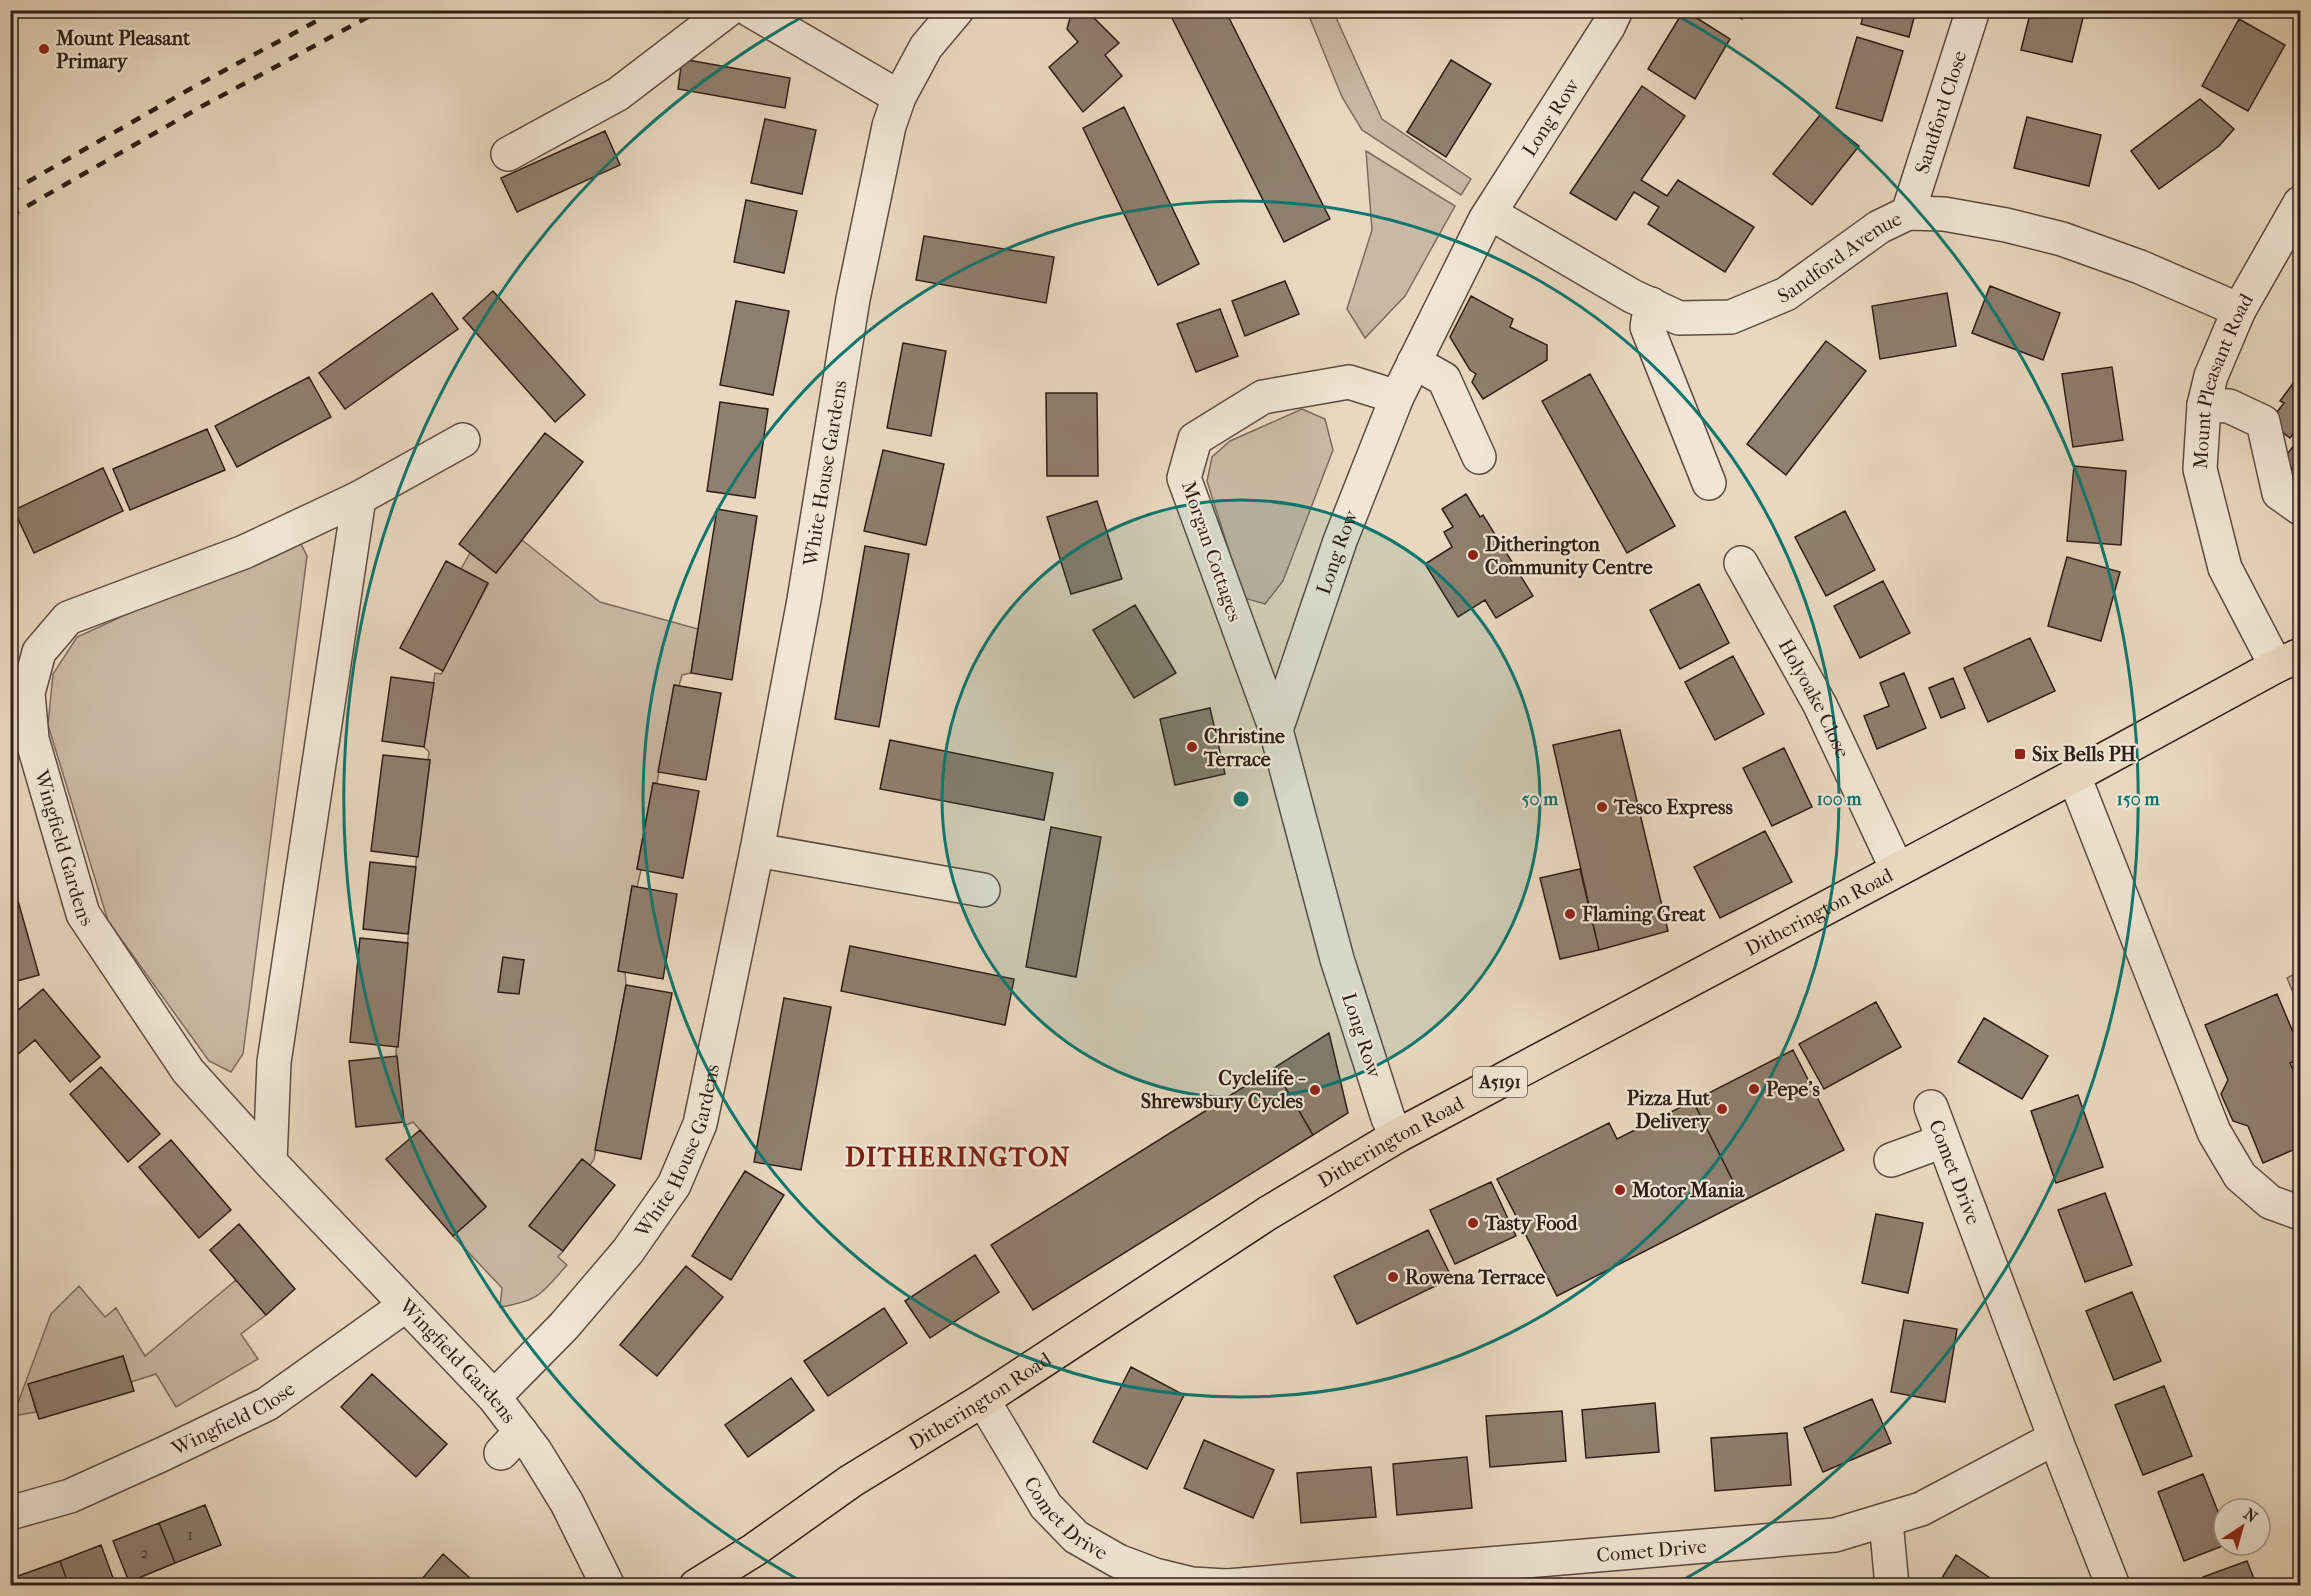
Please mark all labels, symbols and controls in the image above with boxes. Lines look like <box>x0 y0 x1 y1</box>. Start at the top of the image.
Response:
place label: Mount Pleasant Primary <box>55 27 191 73</box>
marker: Mount Pleasant Primary <box>37 42 51 56</box>
street label: Sandford Close <box>1910 48 1971 177</box>
street label: Long Row <box>1518 73 1585 161</box>
street label: Sandford Avenue <box>1774 207 1906 308</box>
street label: Mount Pleasant Road <box>2189 289 2259 470</box>
street label: White House Gardens <box>799 378 852 569</box>
street label: Morgan Cottages <box>1177 478 1246 625</box>
street label: Long Row <box>1312 506 1363 597</box>
place label: Ditherington Community Centre <box>1485 533 1653 579</box>
marker: Ditherington Community Centre <box>1466 548 1480 562</box>
street label: Holyoake Close <box>1774 635 1854 762</box>
place label: Christine Terrace <box>1203 725 1285 771</box>
marker: Christine Terrace <box>1185 740 1199 754</box>
place label: Six Bells PH <box>2032 743 2136 766</box>
marker: Six Bells PH <box>2013 747 2027 761</box>
street label: Wingfield Gardens <box>29 766 98 930</box>
centre of rings <box>1231 789 1251 809</box>
text: 50 m <box>1522 789 1559 810</box>
text: 100 m <box>1816 789 1863 810</box>
text: 150 m <box>2117 789 2160 810</box>
place label: Tesco Express <box>1613 796 1733 819</box>
marker: Tesco Express <box>1595 800 1609 814</box>
street label: Ditherington Road <box>1741 863 1898 961</box>
place label: Flaming Great <box>1581 903 1707 926</box>
marker: Flaming Great <box>1563 907 1577 921</box>
street label: Long Row <box>1337 990 1386 1081</box>
street label: White House Gardens <box>630 1062 724 1243</box>
place label: Cyclelife - Shrewsbury Cycles <box>1141 1067 1306 1113</box>
road number: A5191 <box>1473 1067 1527 1097</box>
place label: Pepe's <box>1766 1078 1820 1101</box>
marker: Pepe's <box>1747 1082 1761 1096</box>
marker: Cyclelife - Shrewsbury Cycles <box>1308 1083 1322 1097</box>
place label: Pizza Hut Delivery <box>1627 1087 1711 1133</box>
street label: Ditherington Road <box>1314 1091 1469 1193</box>
marker: Pizza Hut Delivery <box>1715 1102 1729 1116</box>
street label: Comet Drive <box>1924 1117 1985 1228</box>
district label: DITHERINGTON <box>845 1142 1071 1173</box>
place label: Motor Mania <box>1631 1179 1745 1202</box>
marker: Motor Mania <box>1613 1183 1627 1197</box>
place label: Tasty Food <box>1484 1212 1578 1235</box>
marker: Tasty Food <box>1466 1216 1480 1230</box>
place label: Rowena Terrace <box>1405 1266 1545 1289</box>
marker: Rowena Terrace <box>1386 1270 1400 1284</box>
street label: Wingfield Gardens <box>394 1293 521 1428</box>
street label: Ditherington Road <box>905 1347 1056 1455</box>
street label: Wingfield Close <box>167 1377 299 1461</box>
street label: Comet Drive <box>1019 1472 1112 1565</box>
north arrow <box>2212 1497 2272 1557</box>
text: N <box>2240 1504 2262 1527</box>
house number: 1 <box>187 1525 193 1544</box>
street label: Comet Drive <box>1596 1535 1708 1567</box>
house number: 2 <box>140 1543 148 1562</box>

